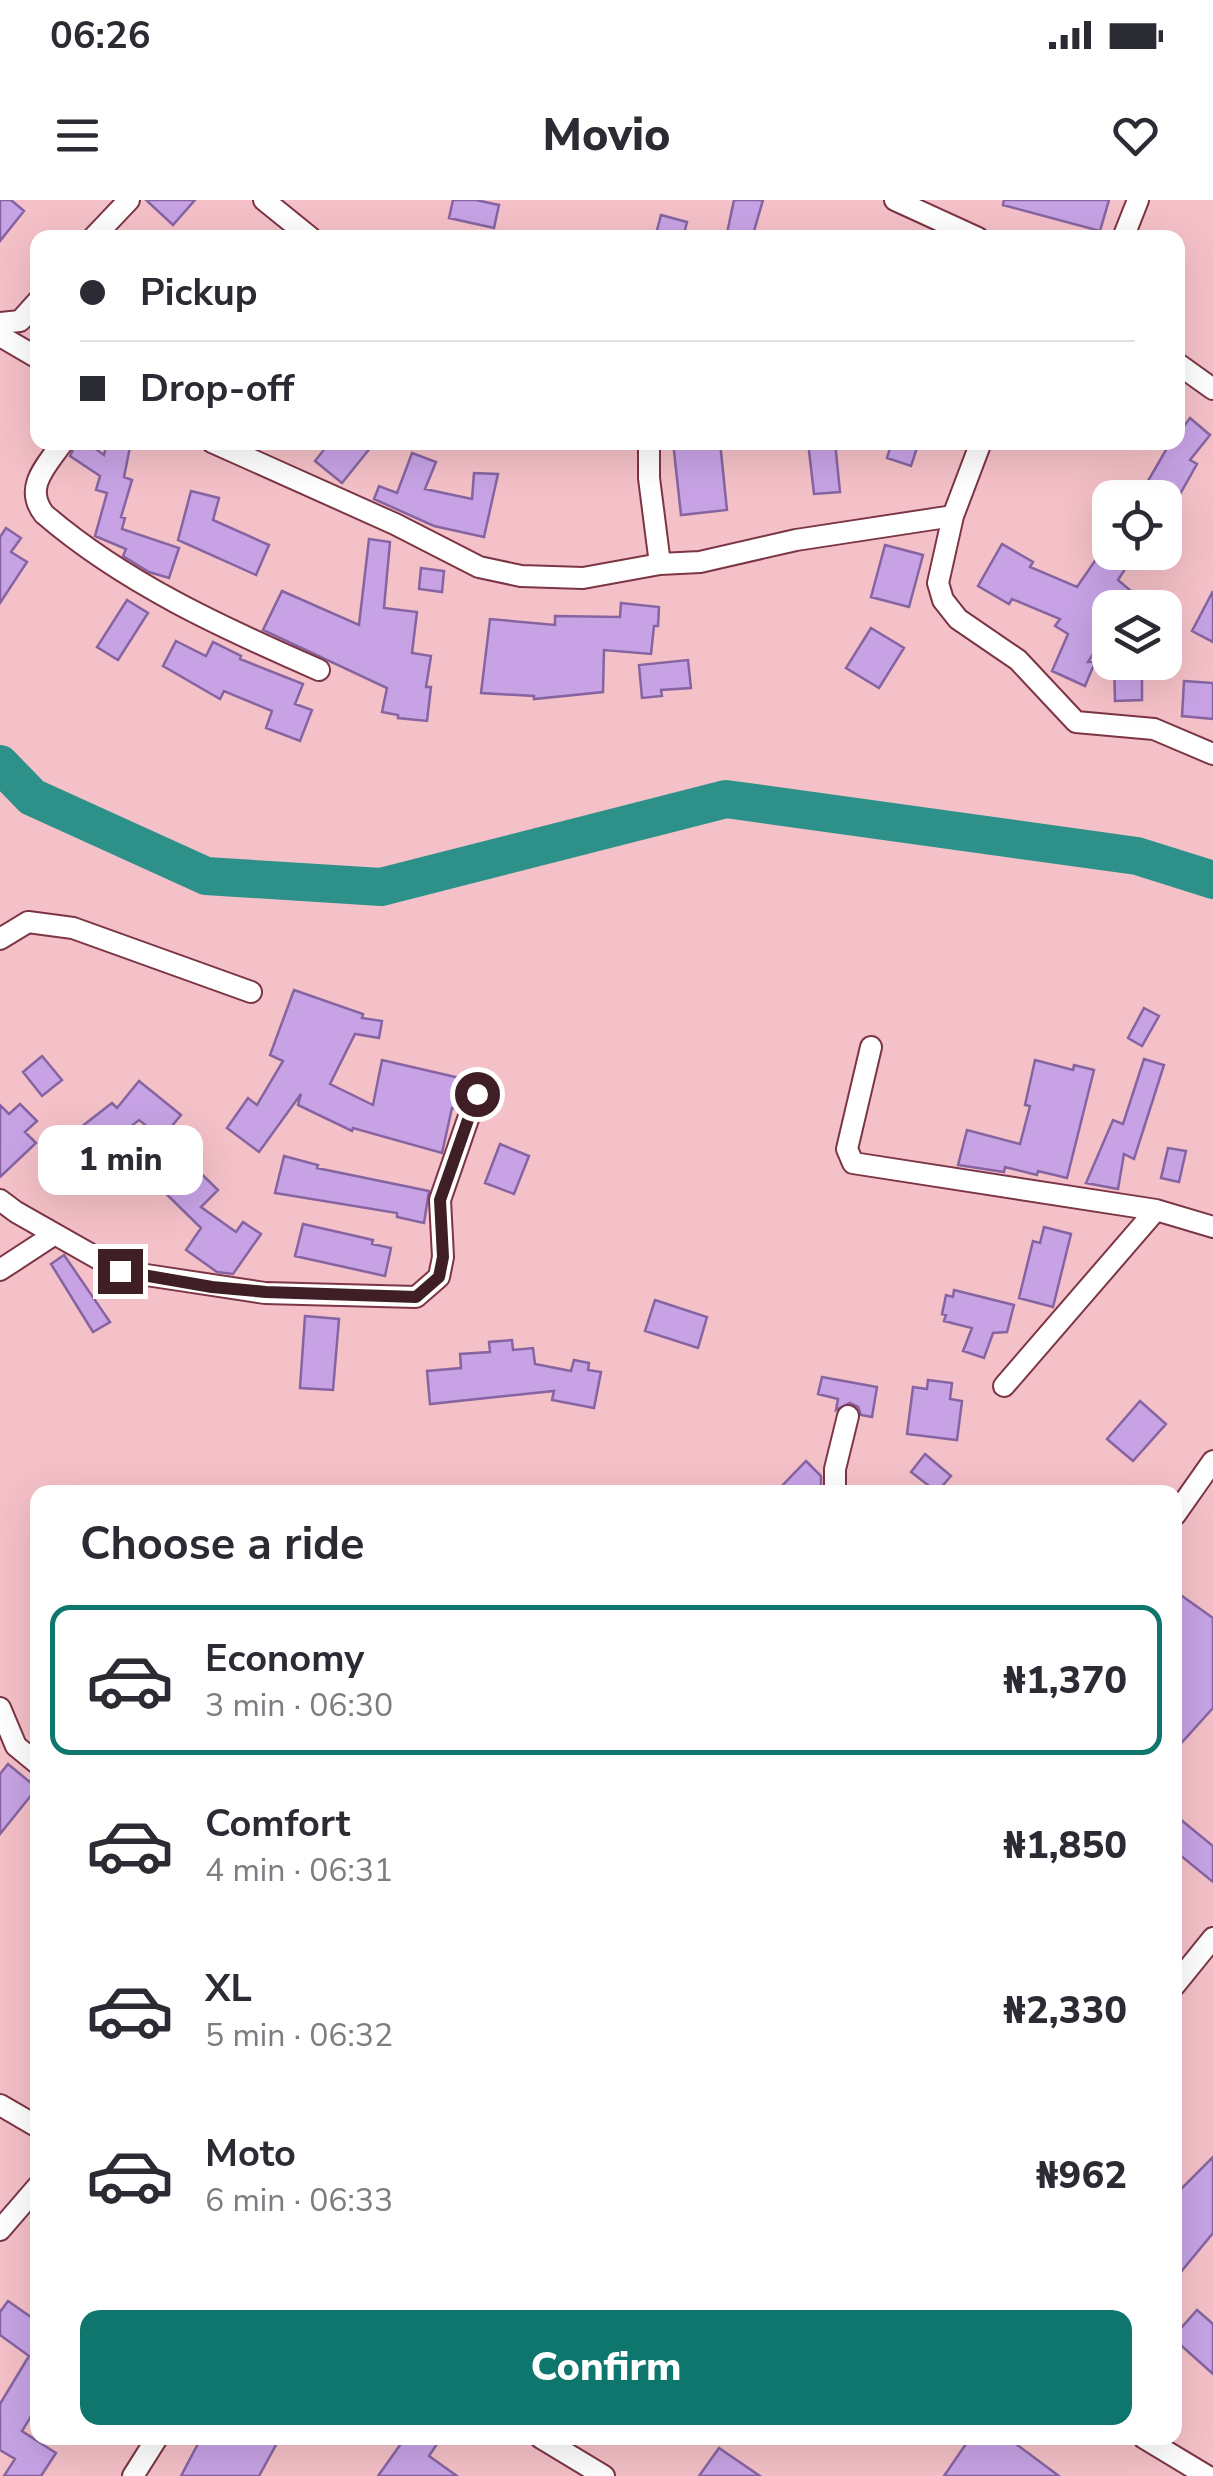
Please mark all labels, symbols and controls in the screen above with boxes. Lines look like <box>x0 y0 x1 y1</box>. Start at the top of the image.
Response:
text: 06:26 <box>50 10 151 61</box>
text: Movio <box>543 105 671 166</box>
icon: menu <box>50 108 105 163</box>
icon: heart <box>1108 108 1163 163</box>
text: Pickup <box>140 267 258 318</box>
text: Drop-off <box>140 363 294 414</box>
map controls <box>1092 480 1182 680</box>
button: locate <box>1092 480 1182 570</box>
button: layers <box>1092 590 1182 680</box>
route start <box>455 1072 500 1117</box>
callout: 1 min <box>38 1126 202 1196</box>
text: 1 min <box>78 1138 163 1181</box>
route end <box>98 1249 143 1294</box>
text: Choose a ride <box>80 1514 365 1575</box>
text: Economy <box>205 1633 364 1684</box>
icon: car <box>85 1635 175 1725</box>
text: ₦1,370 <box>1003 1655 1127 1706</box>
text: 3 min · 06:30 <box>205 1684 393 1727</box>
text: Comfort <box>205 1798 350 1849</box>
icon: car <box>85 1800 175 1890</box>
text: ₦1,850 <box>1003 1820 1127 1871</box>
text: 4 min · 06:31 <box>205 1849 393 1892</box>
text: XL <box>205 1963 252 2014</box>
icon: car <box>85 1965 175 2055</box>
text: ₦2,330 <box>1003 1985 1127 2036</box>
text: 5 min · 06:32 <box>205 2014 393 2057</box>
text: Moto <box>205 2128 296 2179</box>
icon: car <box>85 2130 175 2220</box>
text: ₦962 <box>1036 2150 1127 2201</box>
text: 6 min · 06:33 <box>205 2179 393 2222</box>
button: Confirm <box>80 2310 1132 2425</box>

